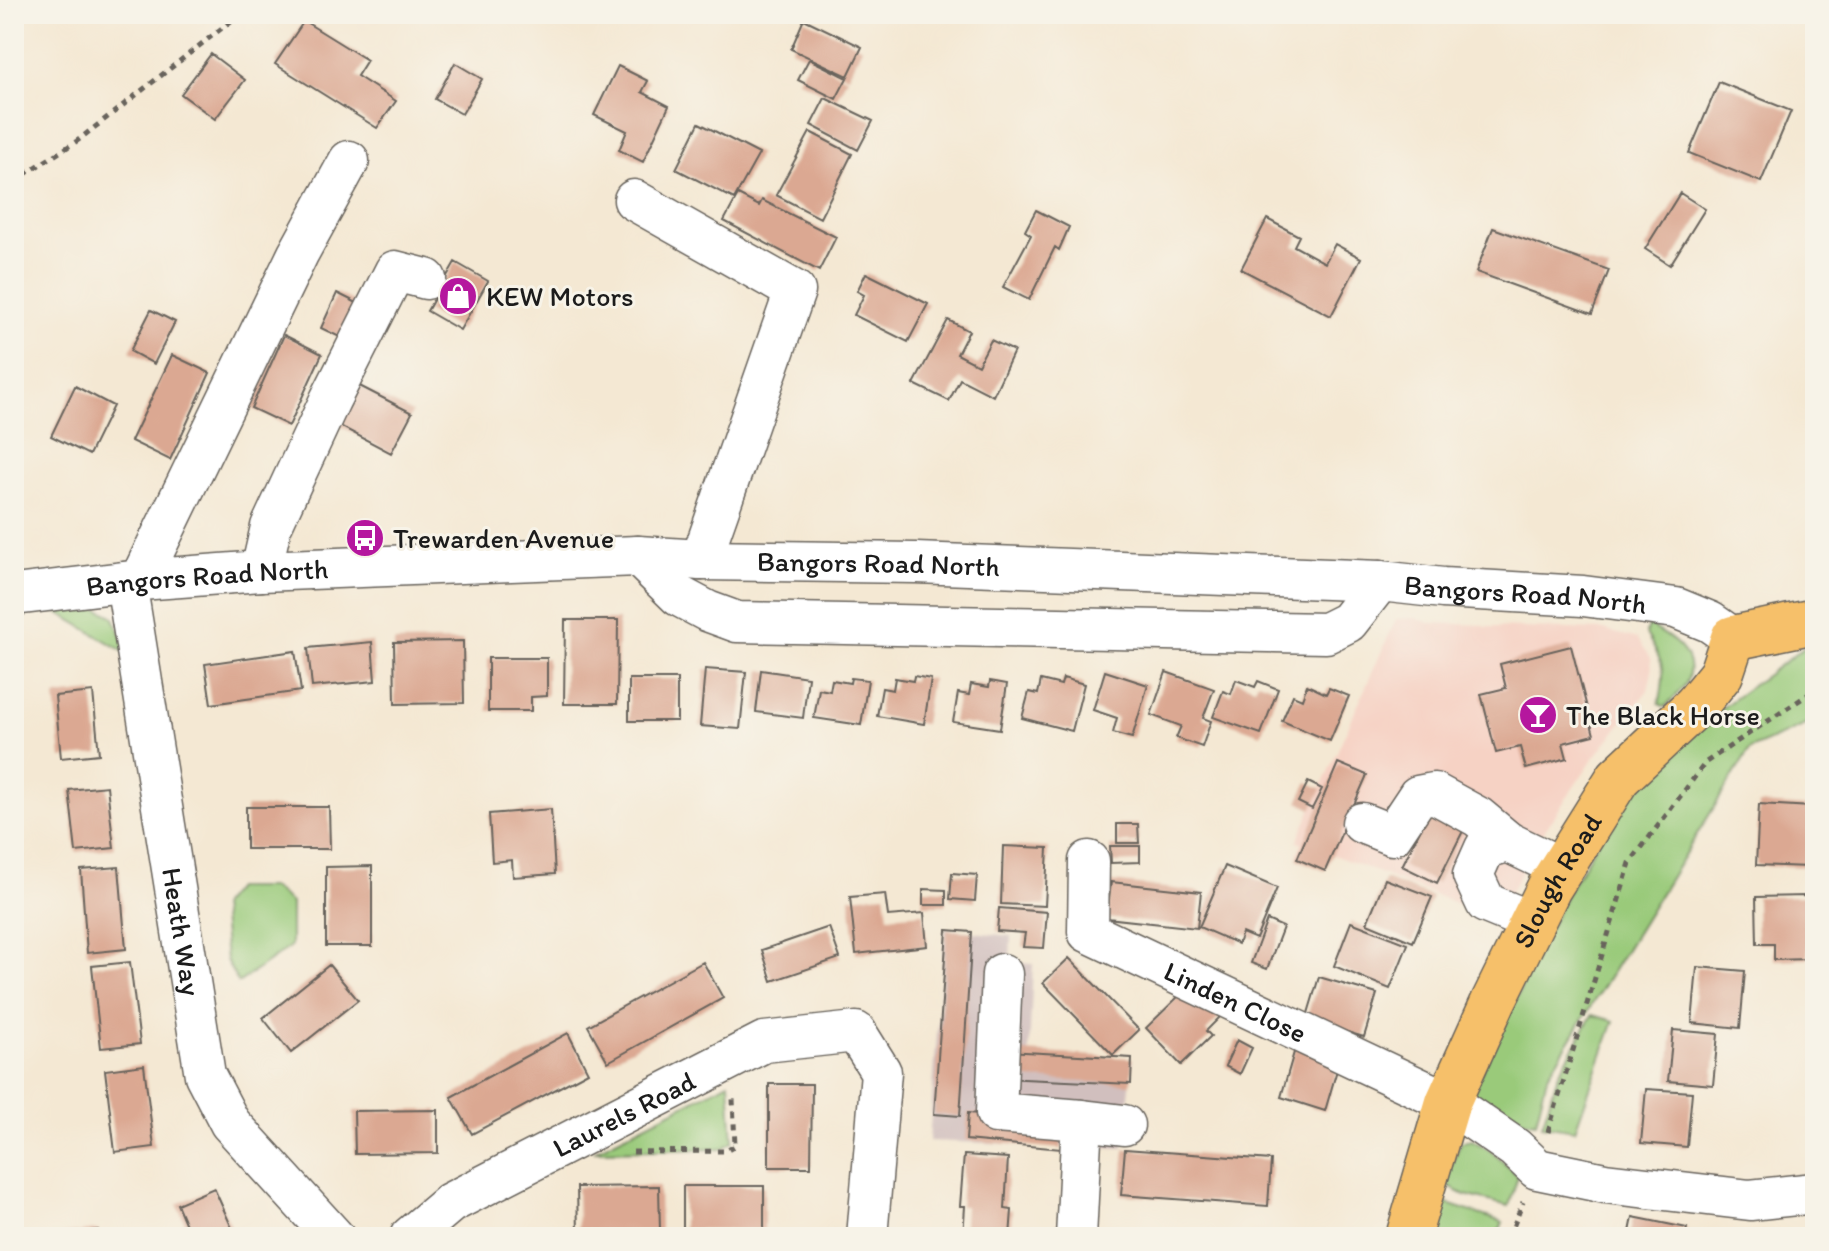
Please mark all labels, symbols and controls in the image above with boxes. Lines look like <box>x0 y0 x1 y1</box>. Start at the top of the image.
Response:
shop icon: KEW Motors <box>437 275 479 317</box>
place label: KEW Motors <box>486 279 634 313</box>
bus stop icon: Trewarden Avenue <box>344 517 386 559</box>
place label: Trewarden Avenue <box>393 521 614 555</box>
street label: Bangors Road North <box>757 544 1000 583</box>
street label: Bangors Road North <box>84 551 329 603</box>
street label: Bangors Road North <box>1402 567 1649 621</box>
bar icon: The Black Horse <box>1517 694 1559 736</box>
place label: The Black Horse <box>1566 698 1760 732</box>
street label: Slough Road <box>1505 806 1609 953</box>
street label: Heath Way <box>155 865 209 998</box>
street label: Linden Close <box>1159 953 1312 1050</box>
street label: Laurels Road <box>547 1063 702 1164</box>

